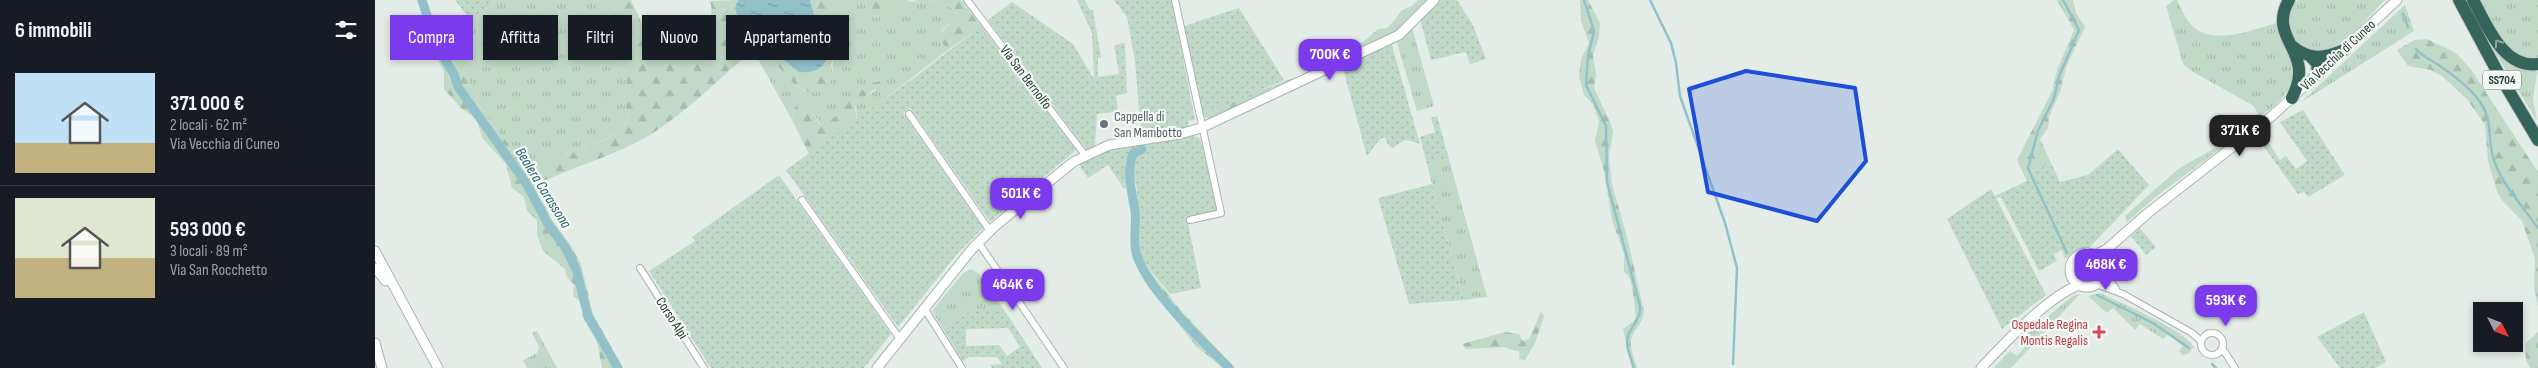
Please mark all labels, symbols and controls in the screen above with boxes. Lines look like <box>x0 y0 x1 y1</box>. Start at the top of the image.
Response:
chip: Compra <box>390 15 473 60</box>
chip: Affitta <box>483 15 558 60</box>
chip: Filtri <box>568 15 632 60</box>
chip: Nuovo <box>642 15 716 60</box>
chip: Appartamento <box>726 15 849 60</box>
icon: filters <box>332 16 360 44</box>
street label: Via Vecchia di Cuneo <box>2297 16 2379 94</box>
text: 6 immobili <box>15 18 92 43</box>
pin: 700K € <box>1289 38 1371 81</box>
one-way arrow <box>2495 39 2504 48</box>
street label: Via San Bernolfo <box>996 42 1056 113</box>
text: 700K € <box>1310 45 1350 64</box>
road number: SS704 <box>2483 70 2521 90</box>
text: 371 000 € <box>170 91 244 116</box>
icon: home <box>55 93 115 153</box>
place label: Cappella di San Mambotto <box>1114 108 1182 141</box>
pin: 371K € <box>2199 114 2281 157</box>
text: 2 locali · 62 m² <box>170 116 247 135</box>
marker: Cappella di San Mambotto <box>1098 118 1110 130</box>
text: 371K € <box>2220 121 2260 140</box>
text: Via Vecchia di Cuneo <box>170 135 280 154</box>
water label: Bealera Carassona <box>511 144 575 232</box>
pin: 501K € <box>980 178 1062 220</box>
text: 501K € <box>1001 184 1041 203</box>
text: 593 000 € <box>170 217 246 242</box>
icon: home <box>55 218 115 278</box>
text: 3 locali · 89 m² <box>170 242 248 261</box>
pin: 468K € <box>2065 248 2147 291</box>
text: 468K € <box>2085 255 2127 274</box>
text: Via San Rocchetto <box>170 261 267 280</box>
pin: 464K € <box>972 268 1054 311</box>
text: 464K € <box>992 275 1034 294</box>
pin: 593K € <box>2185 284 2267 327</box>
text: 593K € <box>2206 291 2246 310</box>
street label: Corso Alpi <box>652 294 692 342</box>
north arrow <box>2473 302 2523 352</box>
map controls <box>2473 302 2523 352</box>
place label: Ospedale Regina Montis Regalis <box>2011 316 2088 349</box>
marker: Ospedale Regina Montis Regalis <box>2092 325 2106 339</box>

